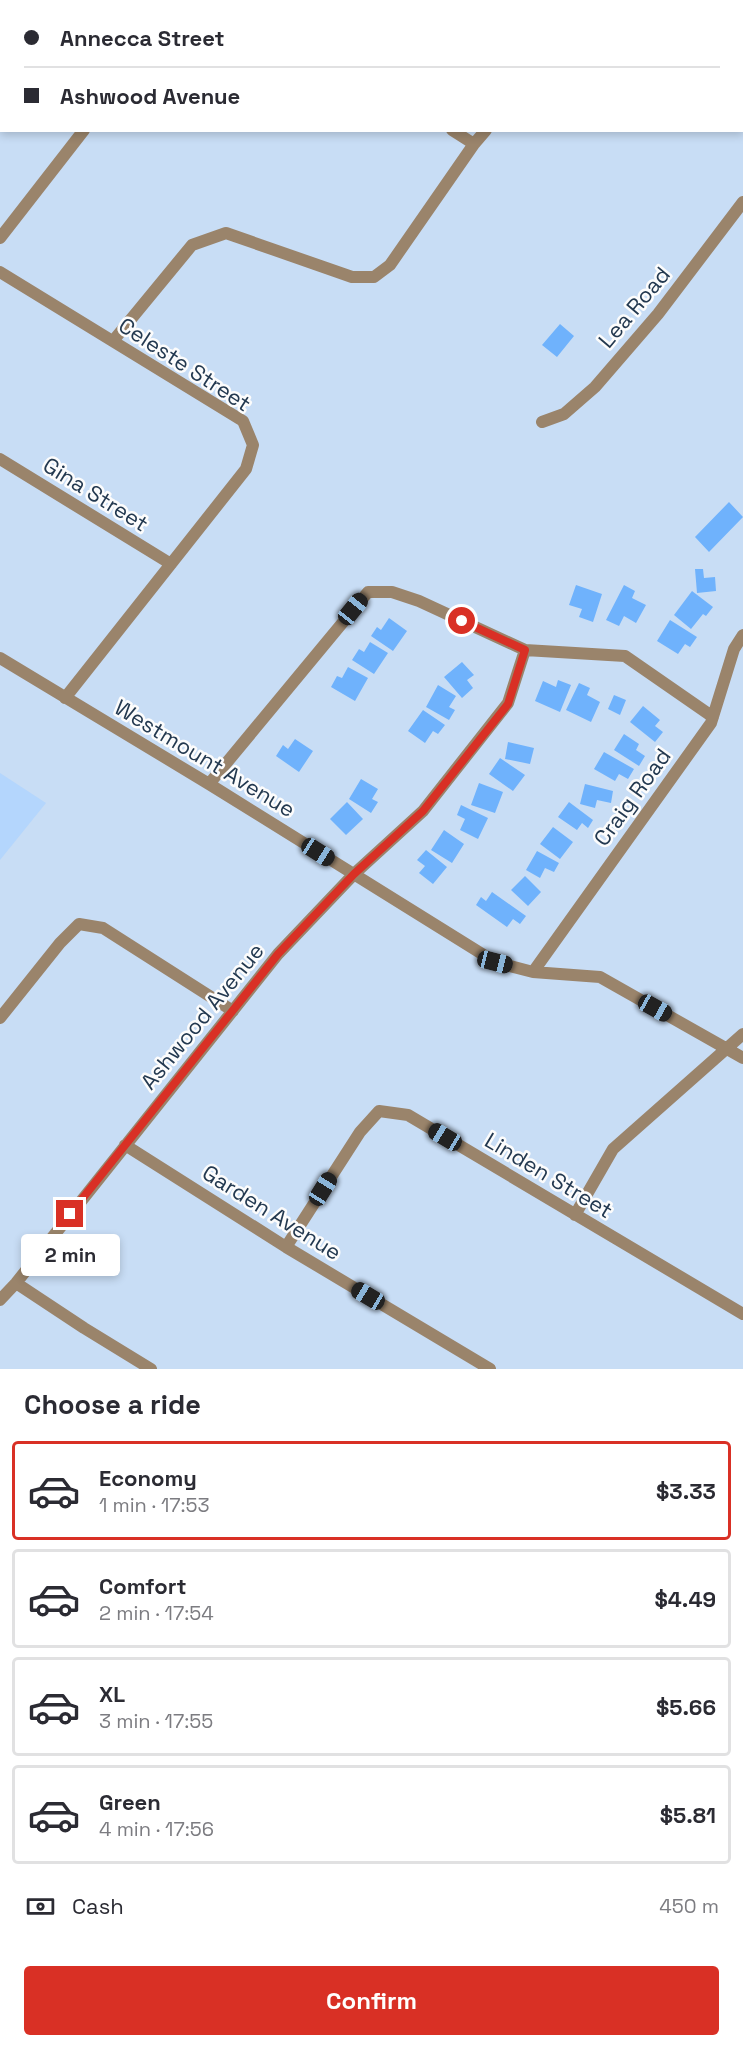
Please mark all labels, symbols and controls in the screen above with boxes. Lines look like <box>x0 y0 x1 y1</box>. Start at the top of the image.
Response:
text: Annecca Street <box>60 24 225 52</box>
text: Ashwood Avenue <box>60 82 240 110</box>
street label: Lea Road <box>592 261 676 353</box>
street label: Celeste Street <box>113 311 257 417</box>
street label: Gina Street <box>38 451 154 537</box>
car <box>335 589 371 629</box>
route start <box>448 607 475 634</box>
street label: Westmount Avenue <box>110 693 300 823</box>
street label: Craig Road <box>587 743 677 851</box>
car <box>298 835 338 869</box>
street label: Ashwood Avenue <box>134 937 270 1095</box>
car <box>475 949 515 975</box>
car <box>635 991 675 1025</box>
car <box>425 1120 465 1154</box>
street label: Linden Street <box>480 1126 618 1224</box>
street label: Garden Avenue <box>197 1158 347 1266</box>
car <box>306 1169 340 1209</box>
route end <box>56 1200 83 1227</box>
callout: 2 min <box>20 1235 119 1277</box>
text: 2 min <box>45 1242 96 1268</box>
car <box>348 1279 388 1313</box>
text: Choose a ride <box>24 1387 201 1422</box>
icon: car <box>27 1464 81 1518</box>
text: Economy <box>99 1464 197 1492</box>
text: $3.33 <box>656 1477 716 1505</box>
text: 1 min · 17:53 <box>99 1492 210 1518</box>
icon: car <box>27 1572 81 1626</box>
text: Comfort <box>99 1572 187 1600</box>
text: $4.49 <box>655 1585 716 1613</box>
text: 2 min · 17:54 <box>99 1600 214 1626</box>
icon: car <box>27 1680 81 1734</box>
text: XL <box>99 1680 125 1708</box>
text: $5.66 <box>656 1693 716 1721</box>
text: 3 min · 17:55 <box>99 1708 213 1734</box>
icon: car <box>27 1788 81 1842</box>
text: Green <box>99 1788 161 1816</box>
text: $5.81 <box>660 1801 716 1829</box>
text: 4 min · 17:56 <box>99 1816 214 1842</box>
icon: cash <box>24 1890 57 1923</box>
text: Cash <box>72 1892 124 1920</box>
text: 450 m <box>659 1893 719 1919</box>
button: Confirm <box>24 1966 719 2035</box>

